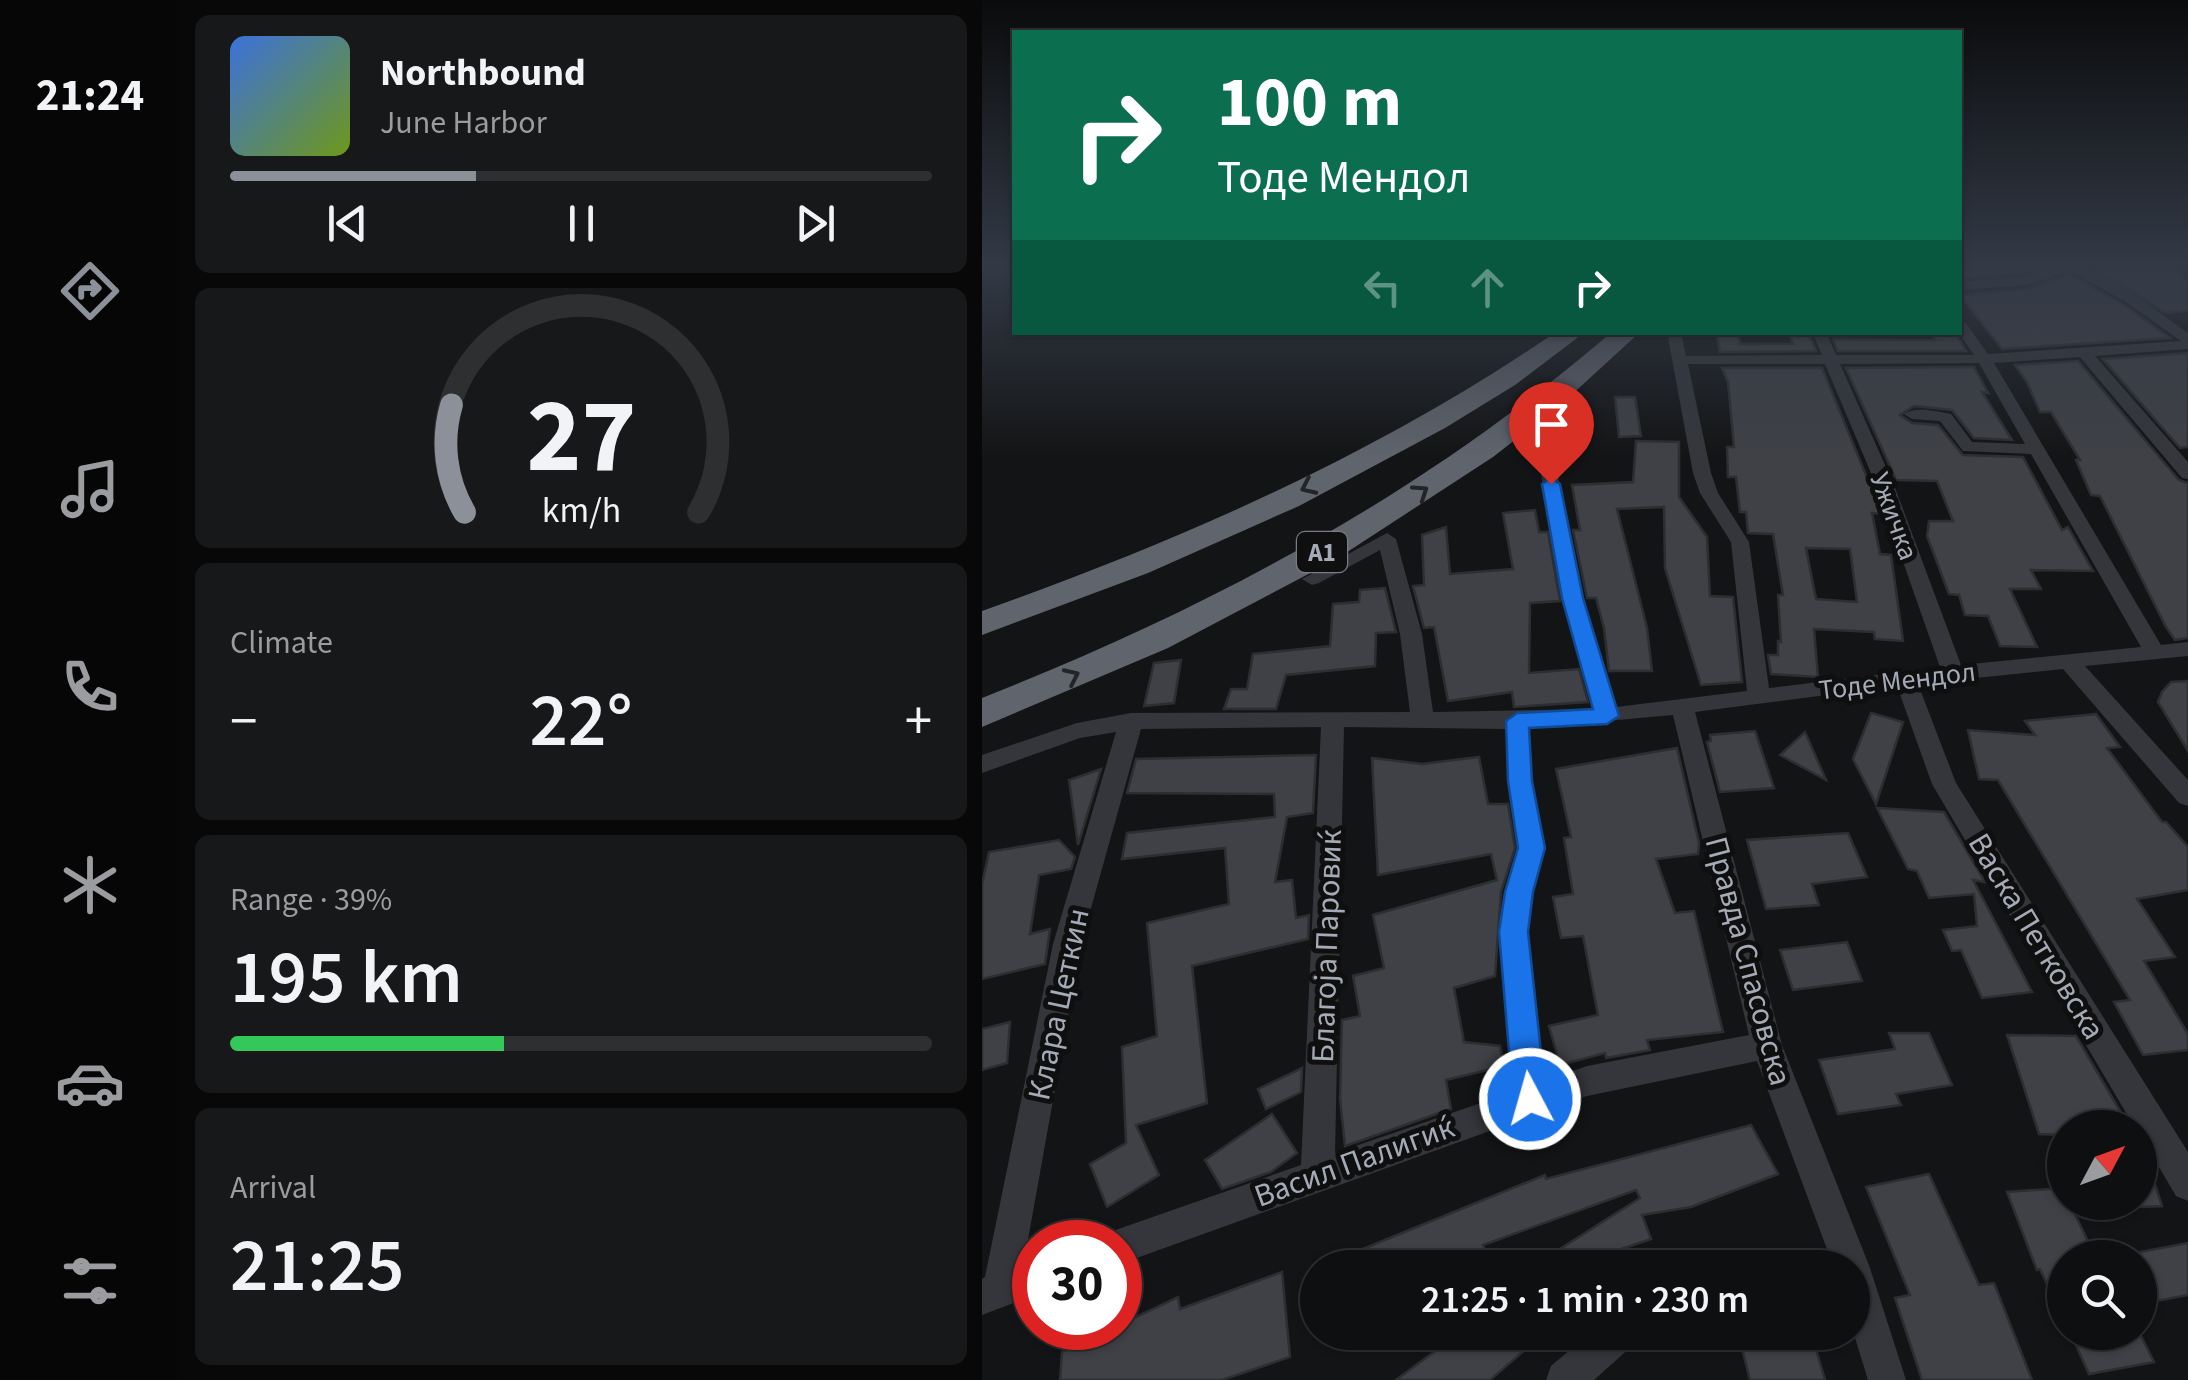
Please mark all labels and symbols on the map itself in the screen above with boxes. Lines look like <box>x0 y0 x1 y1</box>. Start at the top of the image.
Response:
pin <box>1509 382 1594 485</box>
street label: Ужичка <box>1860 467 1928 566</box>
one-way arrow <box>1300 475 1318 495</box>
one-way arrow <box>1410 486 1429 504</box>
road number: A1 <box>1297 532 1347 572</box>
street label: Тоде Мендол <box>1816 652 1978 710</box>
one-way arrow <box>1062 669 1080 689</box>
street label: Васка Петковска <box>1956 825 2116 1048</box>
street label: Благоја Паровиќ <box>1300 828 1354 1063</box>
street label: Правда Спасовска <box>1693 832 1803 1091</box>
street label: Клара Цеткин <box>1016 904 1102 1104</box>
position arrow <box>1478 1047 1582 1151</box>
street label: Васил Палигиќ <box>1248 1104 1461 1219</box>
north arrow <box>2047 1110 2157 1220</box>
speed limit sign: 30 <box>1012 1220 1142 1350</box>

